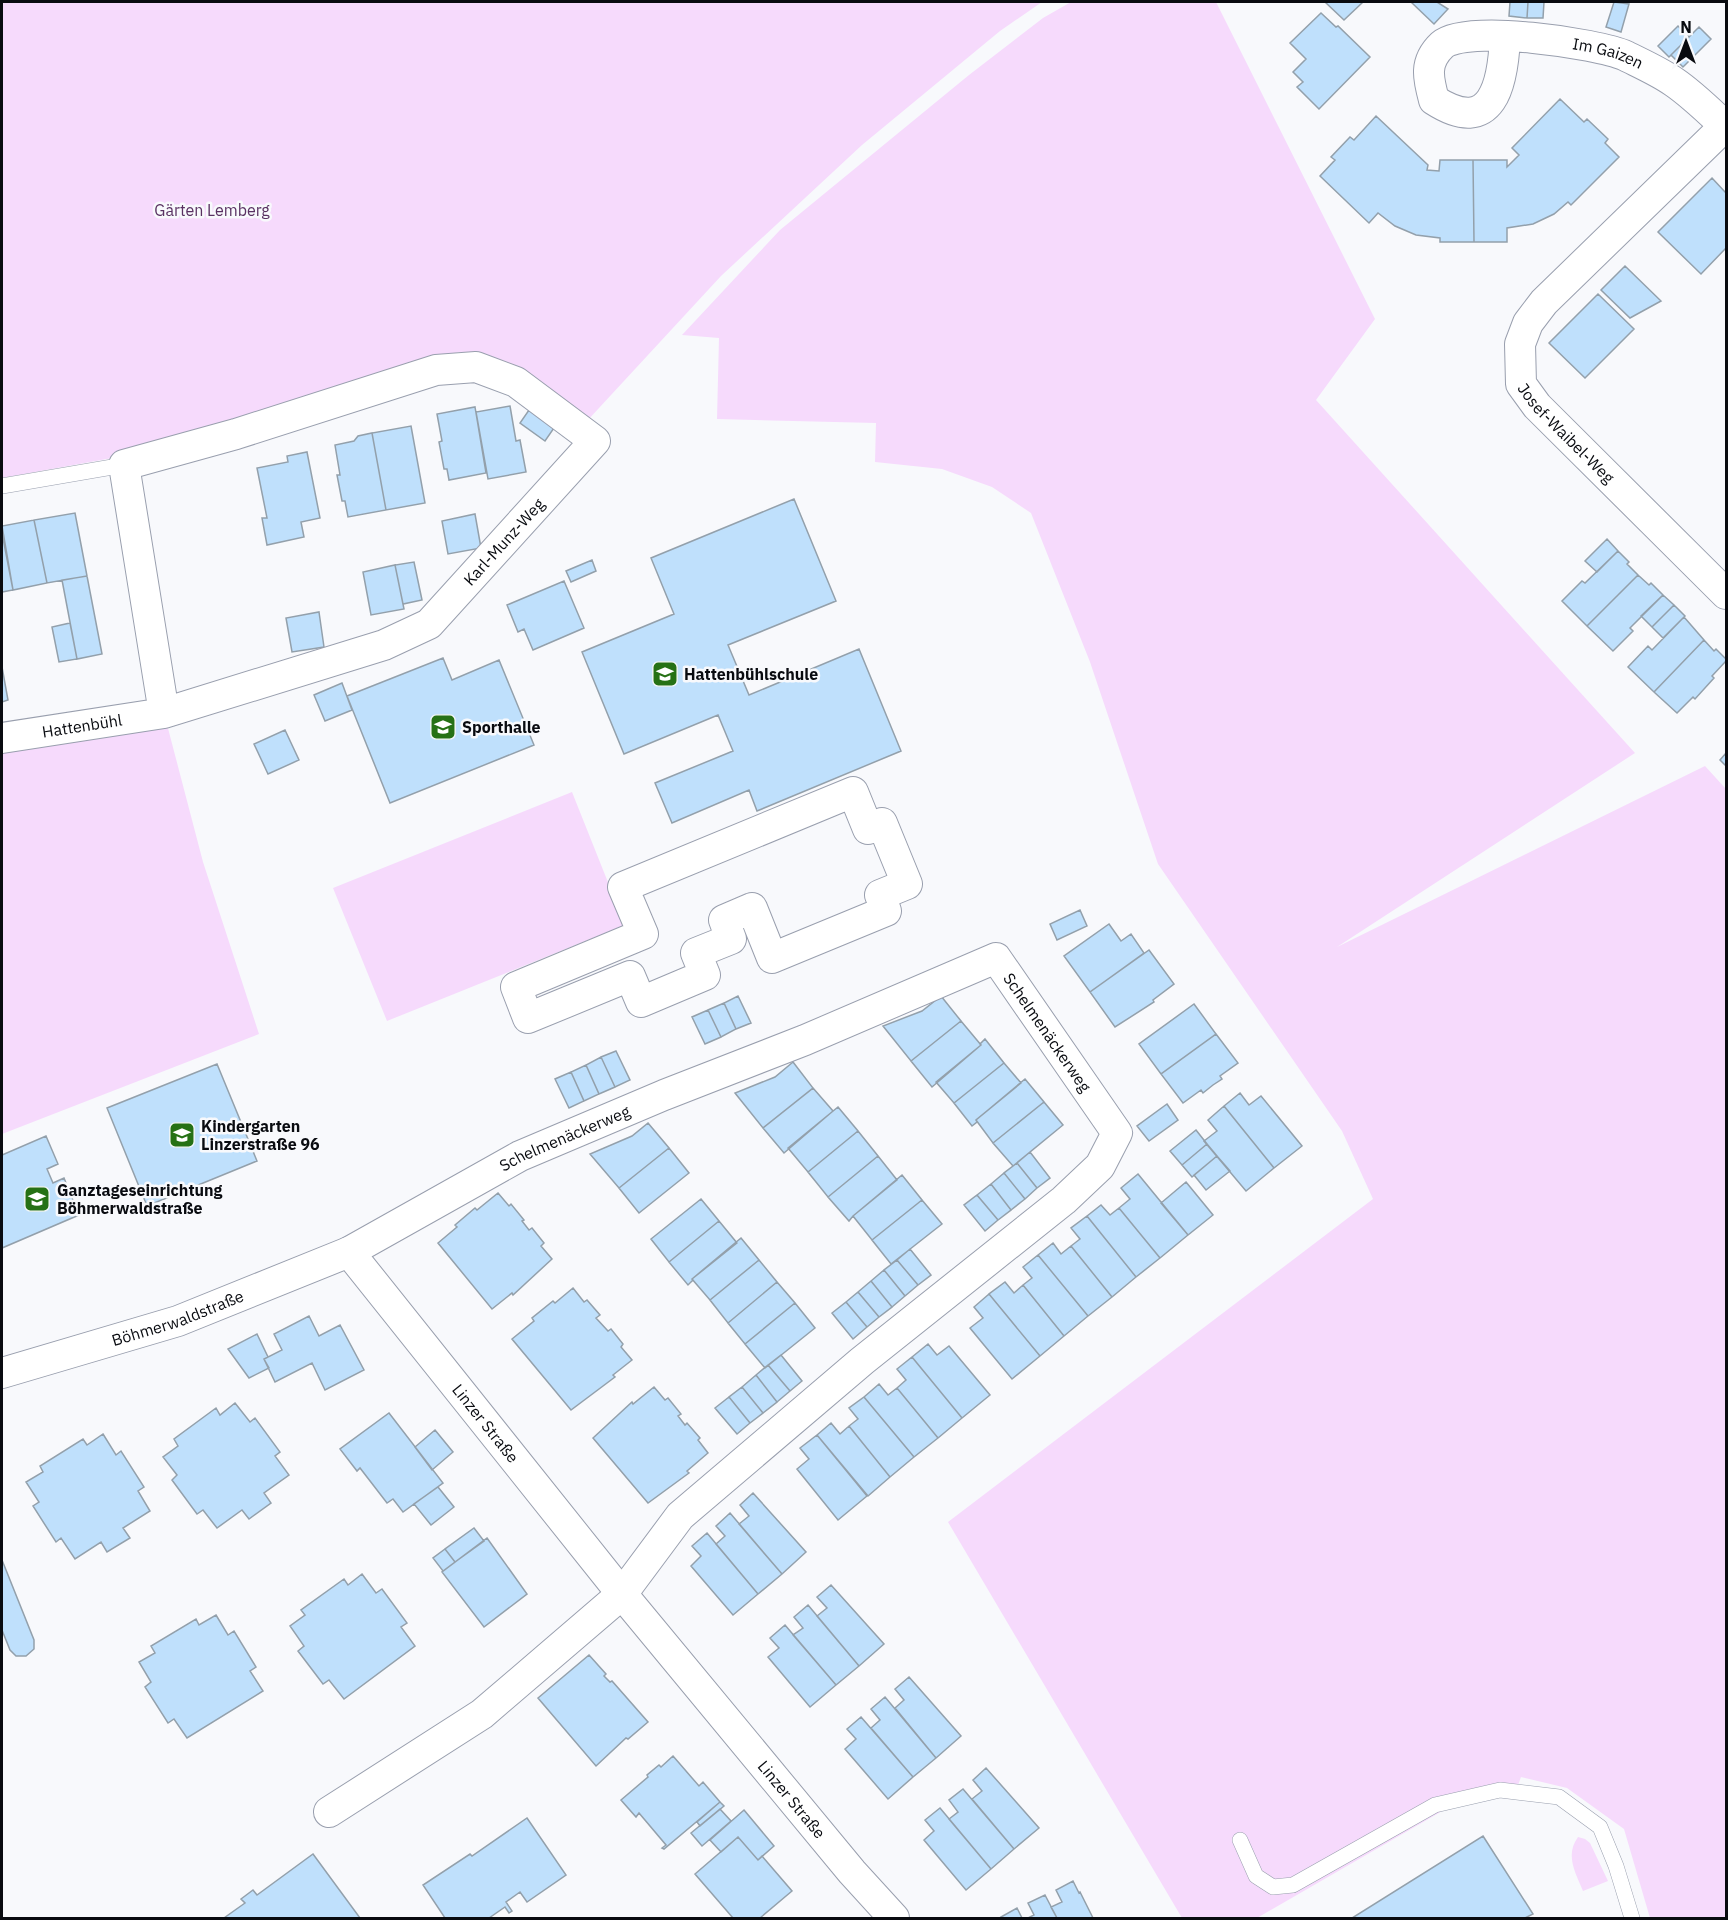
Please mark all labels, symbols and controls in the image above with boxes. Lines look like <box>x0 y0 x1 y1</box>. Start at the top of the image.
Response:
north arrow <box>1656 12 1716 72</box>
text: N <box>1680 17 1692 37</box>
street label: Im Gaizen <box>1571 33 1647 73</box>
park label: Gärten Lemberg <box>154 200 270 220</box>
street label: Josef-Waibel-Weg <box>1513 379 1619 488</box>
street label: Karl-Munz-Weg <box>459 494 549 589</box>
school or university icon: Hattenbühlschule <box>650 659 680 689</box>
place label: Hattenbühlschule <box>684 664 818 684</box>
street label: Hattenbühl <box>41 710 123 742</box>
school or university icon: Sporthalle <box>428 712 458 742</box>
place label: Sporthalle <box>462 717 541 737</box>
street label: Schelmenäckerweg <box>999 969 1096 1096</box>
street label: Schelmenäckerweg <box>496 1100 633 1176</box>
place label: Kindergarten Linzerstraße 96 <box>201 1116 320 1154</box>
school or university icon: Kindergarten Linzerstraße 96 <box>167 1120 197 1150</box>
place label: Ganztageseinrichtung Böhmerwaldstraße <box>57 1180 223 1218</box>
school or university icon: Ganztageseinrichtung Böhmerwaldstraße <box>22 1184 52 1214</box>
street label: Böhmerwaldstraße <box>109 1286 246 1350</box>
street label: Linzer Straße <box>448 1380 523 1467</box>
street label: Linzer Straße <box>754 1756 830 1842</box>

